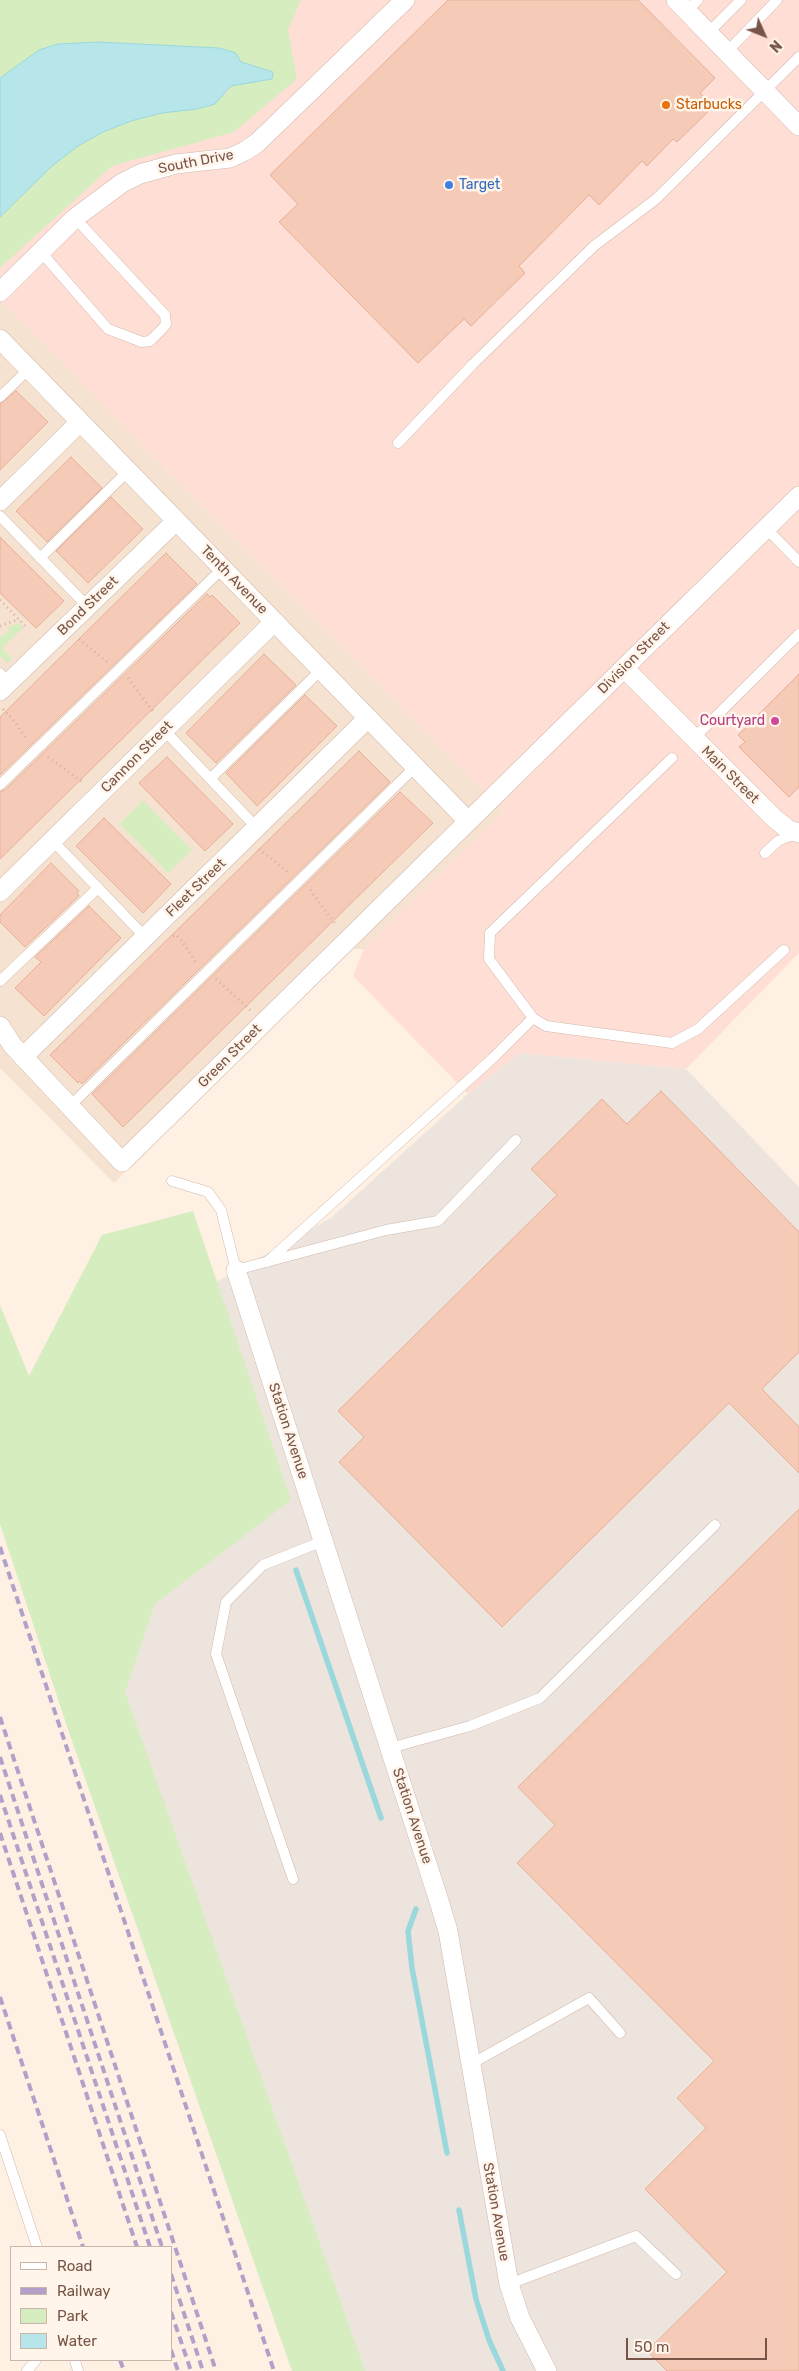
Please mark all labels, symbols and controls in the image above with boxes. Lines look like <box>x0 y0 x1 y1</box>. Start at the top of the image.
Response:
north arrow <box>739 10 789 60</box>
text: N <box>766 36 785 55</box>
place label: Starbucks <box>676 97 742 113</box>
marker: Starbucks <box>660 99 672 111</box>
street label: South Drive <box>157 146 235 178</box>
place label: Target <box>459 177 500 193</box>
marker: Target <box>443 179 455 191</box>
street label: Tenth Avenue <box>197 542 271 618</box>
street label: Bond Street <box>54 573 122 639</box>
street label: Division Street <box>594 618 674 698</box>
place label: Courtyard <box>700 713 765 729</box>
marker: Courtyard <box>769 715 781 727</box>
street label: Cannon Street <box>98 718 176 796</box>
street label: Main Street <box>698 743 762 807</box>
street label: Fleet Street <box>163 855 229 921</box>
street label: Green Street <box>195 1021 265 1091</box>
street label: Station Avenue <box>265 1381 311 1481</box>
street label: Station Avenue <box>389 1766 435 1866</box>
street label: Station Avenue <box>479 2161 513 2263</box>
legend <box>10 2246 172 2361</box>
text: Road <box>57 2257 93 2275</box>
text: Railway <box>57 2282 111 2300</box>
text: Park <box>57 2307 88 2325</box>
scale bar <box>629 2328 770 2360</box>
text: Water <box>57 2332 97 2350</box>
text: 50 m <box>634 2338 669 2356</box>

